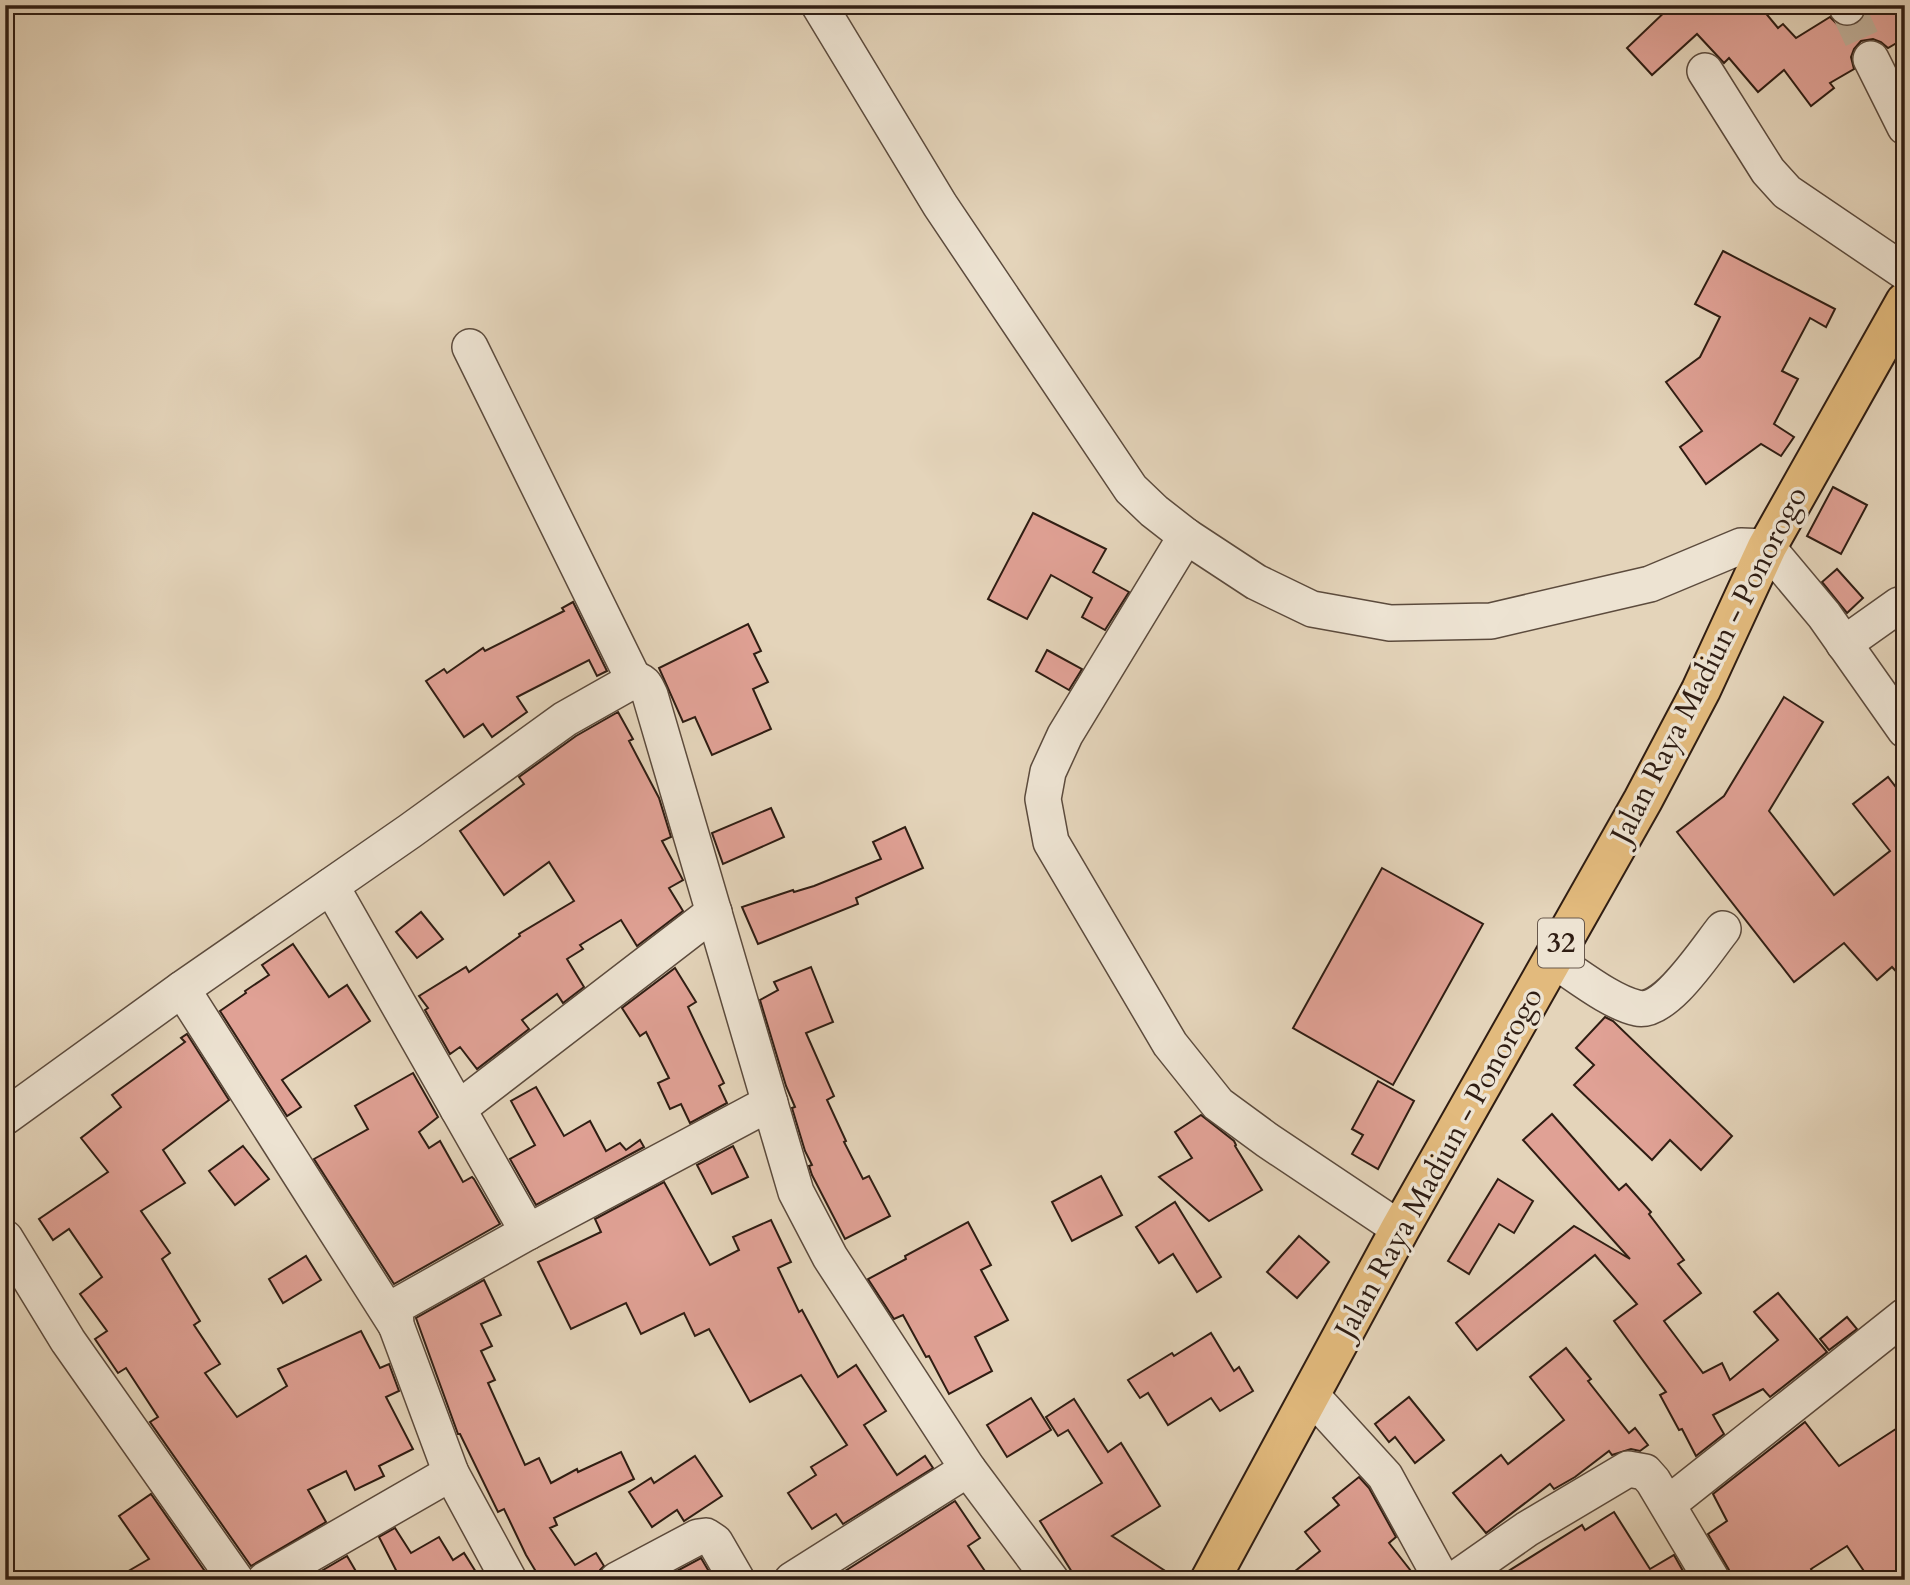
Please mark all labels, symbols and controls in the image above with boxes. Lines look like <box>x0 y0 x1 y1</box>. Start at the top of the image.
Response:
street label: Jalan Raya Madiun - Ponorogo <box>1599 480 1817 854</box>
road number: 32 <box>1538 918 1584 968</box>
street label: Jalan Raya Madiun - Ponorogo <box>1323 980 1553 1349</box>

